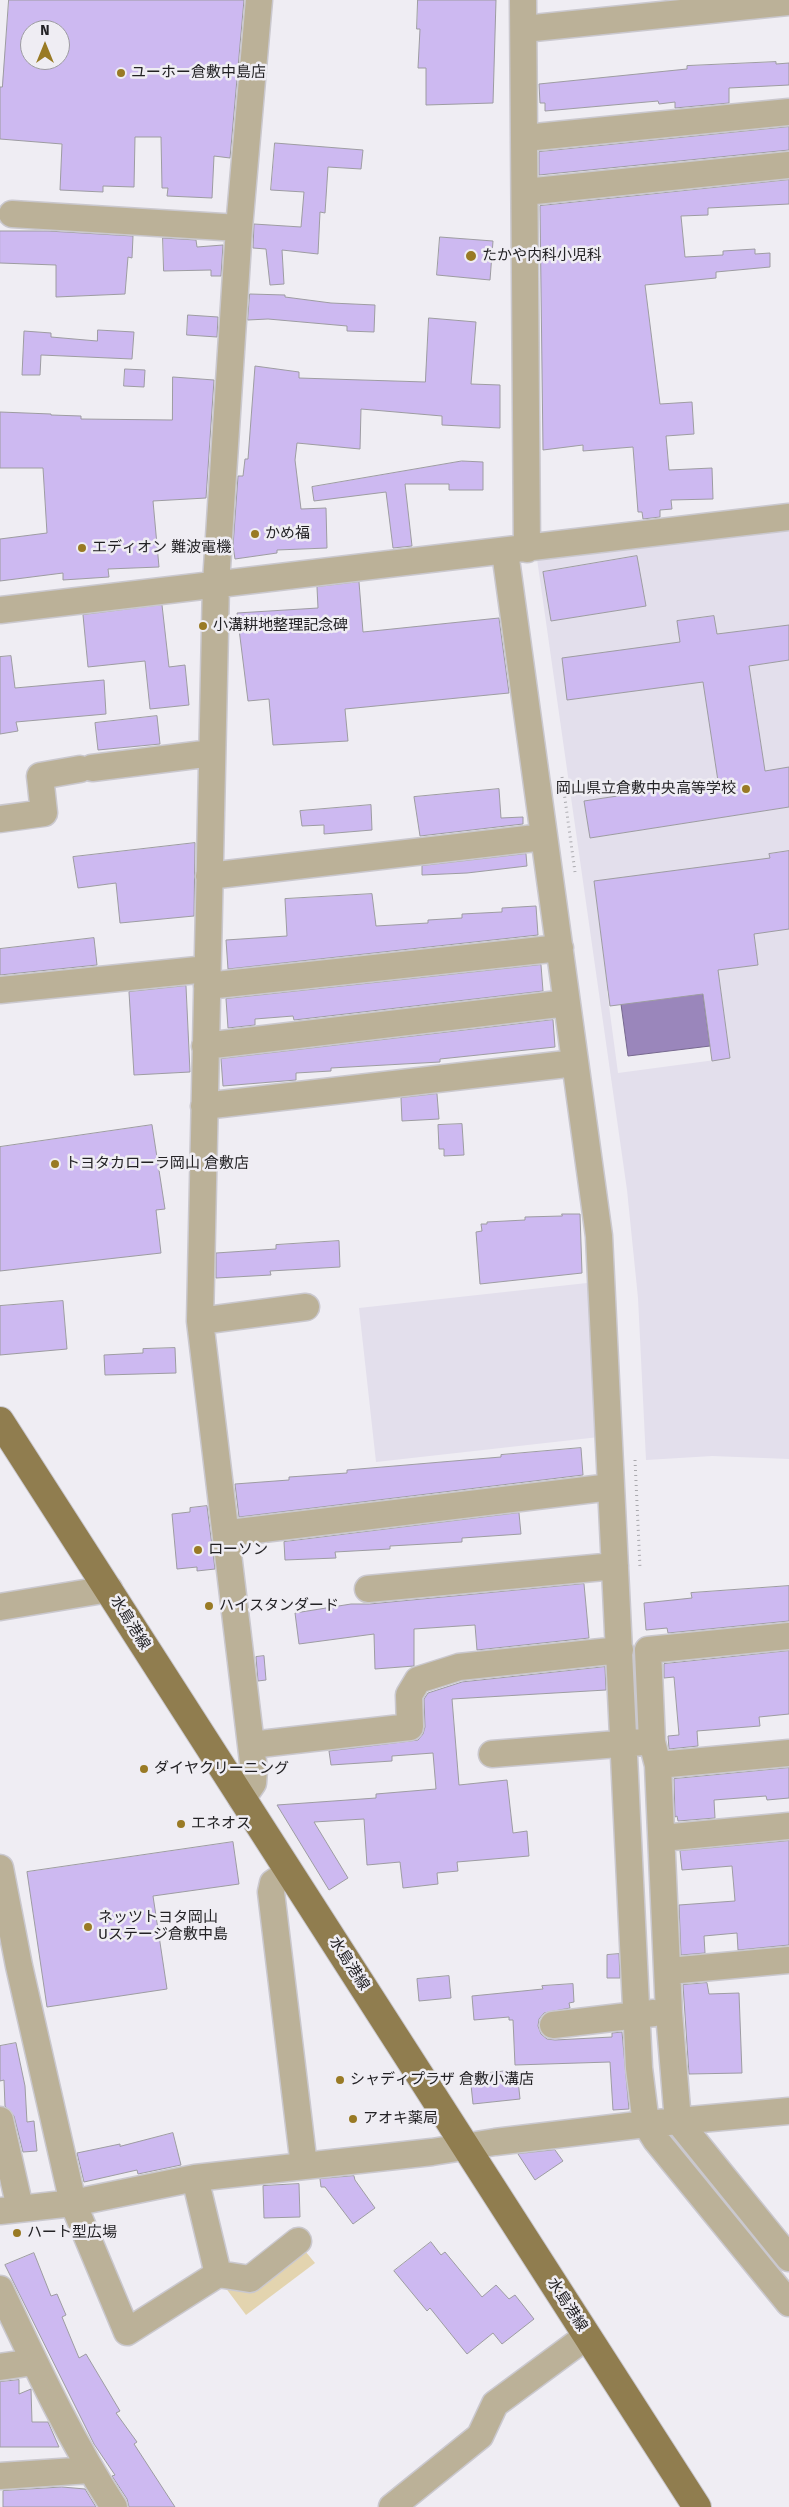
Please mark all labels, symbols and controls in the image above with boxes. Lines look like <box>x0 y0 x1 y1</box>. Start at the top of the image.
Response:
north arrow <box>20 20 70 70</box>
text: N <box>40 22 50 39</box>
place label: ユーホー倉敷中島店 <box>131 64 266 82</box>
marker: ユーホー倉敷中島店 <box>115 67 127 79</box>
place label: たかや内科小児科 <box>482 247 602 265</box>
marker: たかや内科小児科 <box>464 249 478 263</box>
place label: かめ福 <box>265 525 310 543</box>
marker: かめ福 <box>249 528 261 540</box>
place label: エディオン 難波電機 <box>92 539 231 557</box>
marker: エディオン 難波電機 <box>76 542 88 554</box>
place label: 小溝耕地整理記念碑 <box>213 617 348 635</box>
marker: 小溝耕地整理記念碑 <box>197 620 209 632</box>
place label: 岡山県立倉敷中央高等学校 <box>556 780 736 798</box>
marker: 岡山県立倉敷中央高等学校 <box>740 783 752 795</box>
place label: トヨタカローラ岡山 倉敷店 <box>65 1155 249 1173</box>
marker: トヨタカローラ岡山 倉敷店 <box>49 1158 61 1170</box>
place label: ローソン <box>208 1541 268 1559</box>
marker: ローソン <box>192 1544 204 1556</box>
street label: 水島港線 <box>106 1593 154 1653</box>
place label: ハイスタンダード <box>219 1597 339 1615</box>
marker: ハイスタンダード <box>203 1600 215 1612</box>
place label: ダイヤクリーニング <box>154 1760 289 1778</box>
marker: ダイヤクリーニング <box>138 1763 150 1775</box>
place label: エネオス <box>191 1815 251 1833</box>
marker: エネオス <box>175 1818 187 1830</box>
place label: ネッツトヨタ岡山 Uステージ倉敷中島 <box>98 1909 228 1944</box>
marker: ネッツトヨタ岡山 Uステージ倉敷中島 <box>82 1921 94 1933</box>
street label: 水島港線 <box>325 1934 373 1994</box>
place label: シャディプラザ 倉敷小溝店 <box>350 2071 534 2089</box>
marker: シャディプラザ 倉敷小溝店 <box>334 2074 346 2086</box>
place label: アオキ薬局 <box>363 2110 438 2128</box>
marker: アオキ薬局 <box>347 2113 359 2125</box>
place label: ハート型広場 <box>27 2224 117 2242</box>
marker: ハート型広場 <box>11 2227 23 2239</box>
street label: 水島港線 <box>543 2275 591 2335</box>

